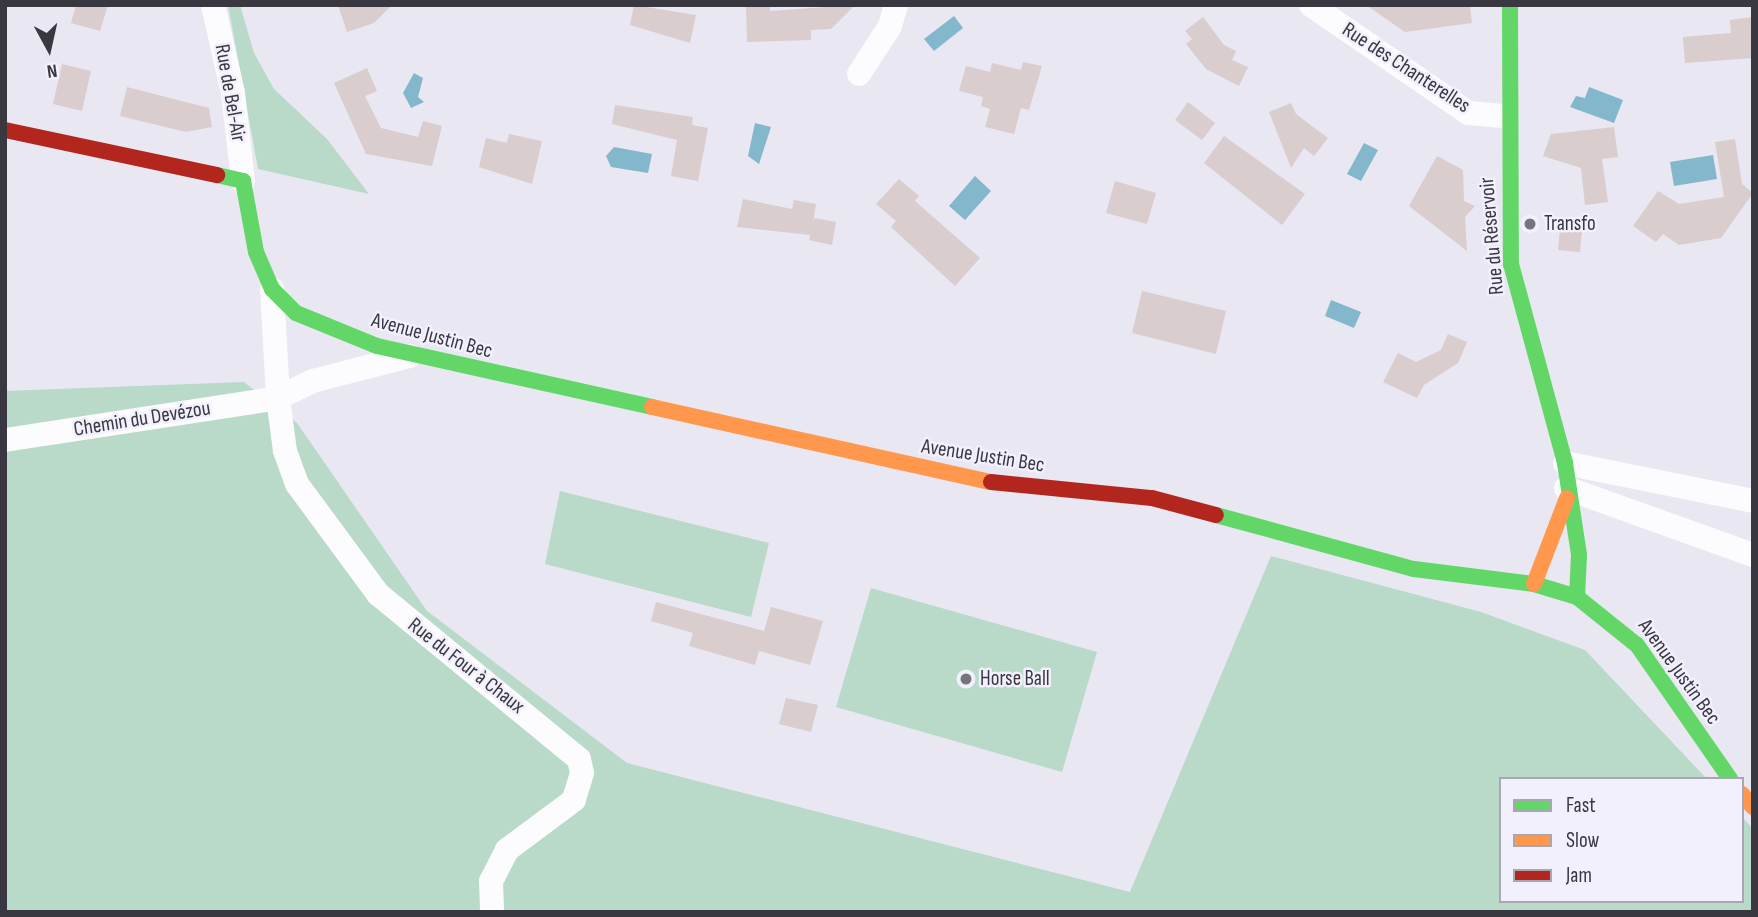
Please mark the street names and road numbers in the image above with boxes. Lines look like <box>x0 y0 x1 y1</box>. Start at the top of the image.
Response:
street label: Rue des Chanterelles <box>1337 17 1475 119</box>
street label: Rue de Bel-Air <box>209 42 251 144</box>
street label: Rue du Réservoir <box>1474 176 1510 296</box>
street label: Avenue Justin Bec <box>369 308 495 364</box>
street label: Chemin du Devézou <box>72 396 212 442</box>
street label: Avenue Justin Bec <box>920 434 1046 478</box>
street label: Rue du Four à Chaux <box>403 613 529 719</box>
street label: Avenue Justin Bec <box>1632 614 1726 730</box>

